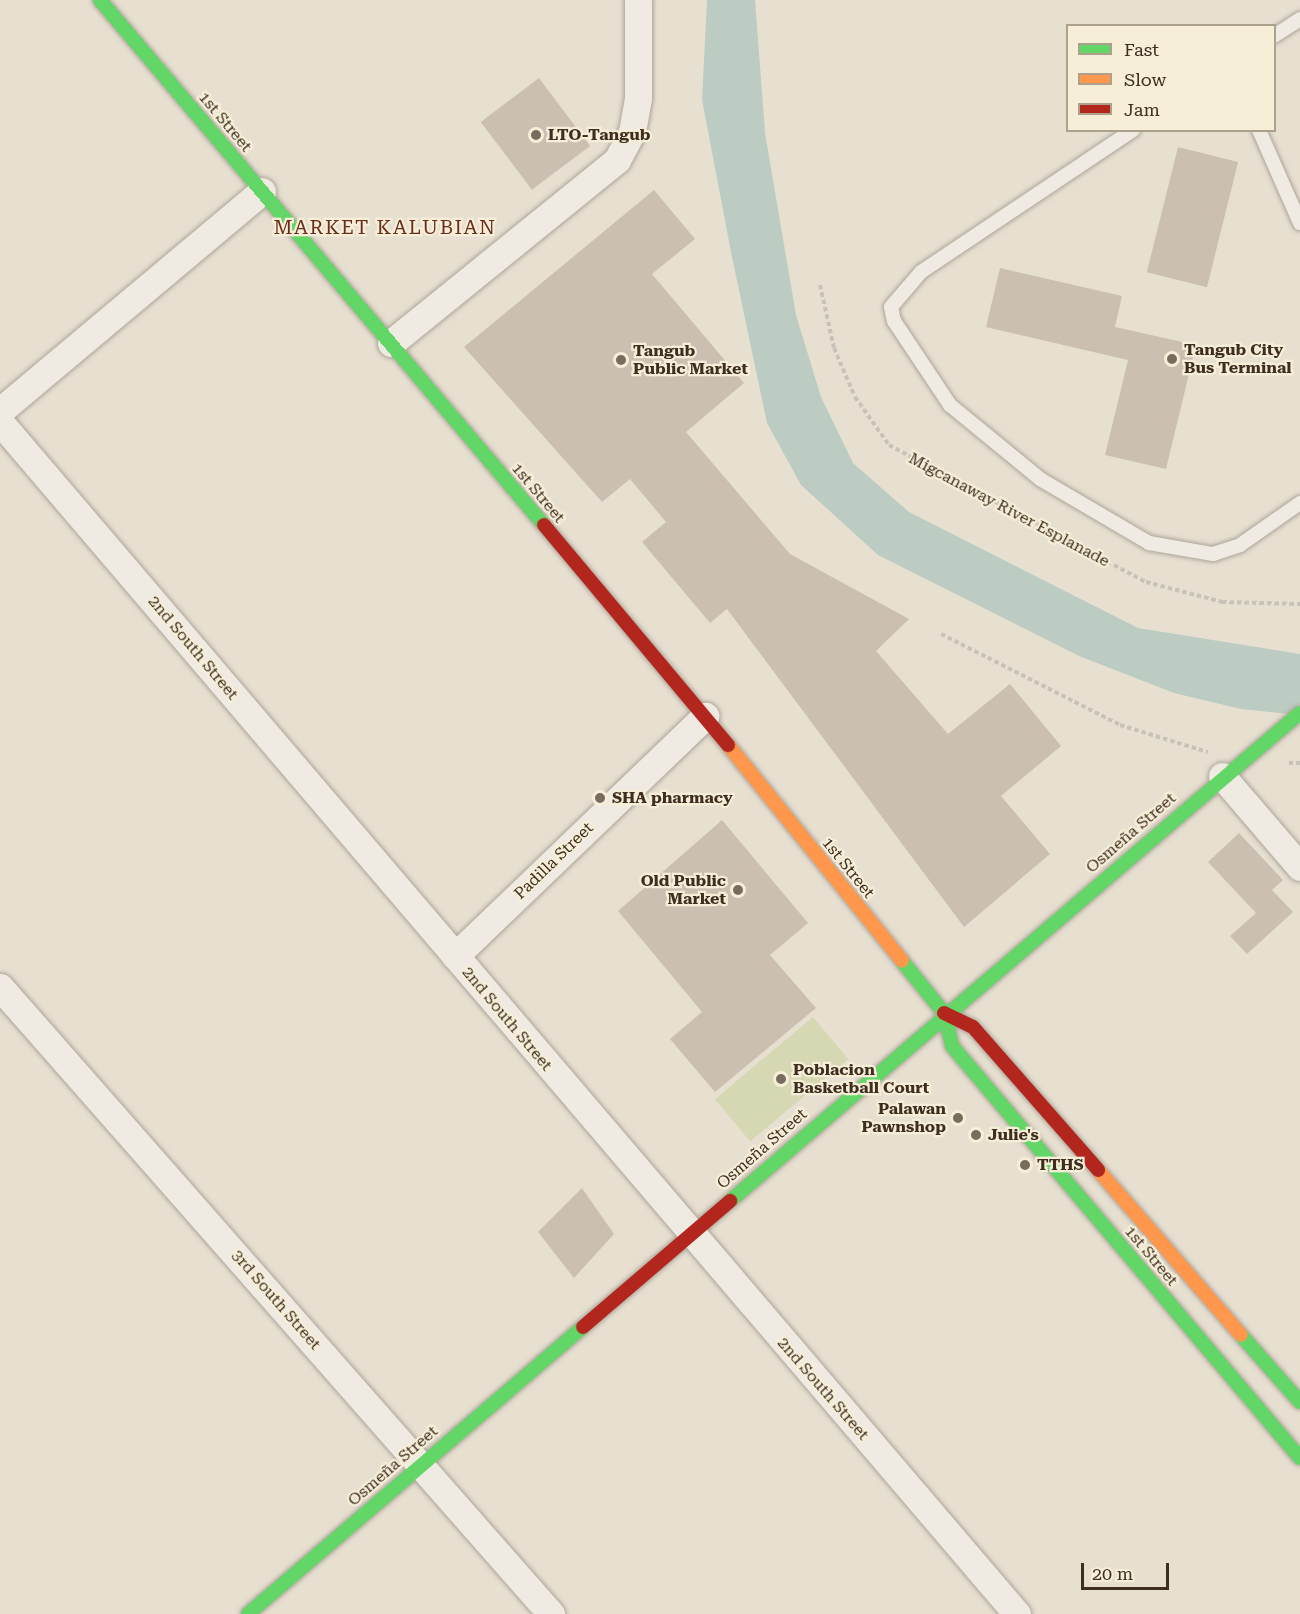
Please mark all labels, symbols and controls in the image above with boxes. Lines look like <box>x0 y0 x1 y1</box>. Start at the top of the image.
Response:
legend <box>1066 24 1276 132</box>
text: Fast <box>1124 39 1159 60</box>
text: Slow <box>1124 69 1166 90</box>
street label: 1st Street <box>194 88 256 156</box>
text: Jam <box>1124 99 1160 120</box>
place label: LTO-Tangub <box>548 125 651 145</box>
marker: LTO-Tangub <box>529 128 543 142</box>
district label: MARKET KALUBIAN <box>273 215 497 239</box>
place label: Tangub City Bus Terminal <box>1184 340 1292 378</box>
place label: Tangub Public Market <box>633 341 748 379</box>
marker: Tangub City Bus Terminal <box>1165 352 1179 366</box>
marker: Tangub Public Market <box>614 353 628 367</box>
street label: Migcanaway River Esplanade <box>905 449 1113 571</box>
street label: 1st Street <box>507 459 569 527</box>
street label: 2nd South Street <box>144 592 242 704</box>
place label: SHA pharmacy <box>612 788 733 808</box>
street label: Osmeña Street <box>1082 789 1180 877</box>
marker: SHA pharmacy <box>593 791 607 805</box>
street label: Padilla Street <box>511 819 597 903</box>
street label: 1st Street <box>818 834 878 902</box>
place label: Old Public Market <box>641 871 726 909</box>
marker: Old Public Market <box>731 883 745 897</box>
street label: 2nd South Street <box>458 963 556 1075</box>
place label: Poblacion Basketball Court <box>793 1060 929 1098</box>
marker: Poblacion Basketball Court <box>774 1072 788 1086</box>
place label: Palawan Pawnshop <box>862 1099 946 1137</box>
street label: Osmeña Street <box>713 1105 811 1193</box>
marker: Palawan Pawnshop <box>951 1111 965 1125</box>
place label: Julie's <box>988 1125 1039 1145</box>
marker: Julie's <box>969 1128 983 1142</box>
place label: TTHS <box>1037 1155 1084 1175</box>
marker: TTHS <box>1018 1158 1032 1172</box>
street label: 1st Street <box>1120 1222 1182 1290</box>
street label: 3rd South Street <box>227 1246 325 1354</box>
street label: 2nd South Street <box>773 1334 873 1444</box>
street label: Osmeña Street <box>344 1422 442 1510</box>
scale bar <box>1084 1551 1172 1589</box>
text: 20 m <box>1092 1563 1133 1584</box>

